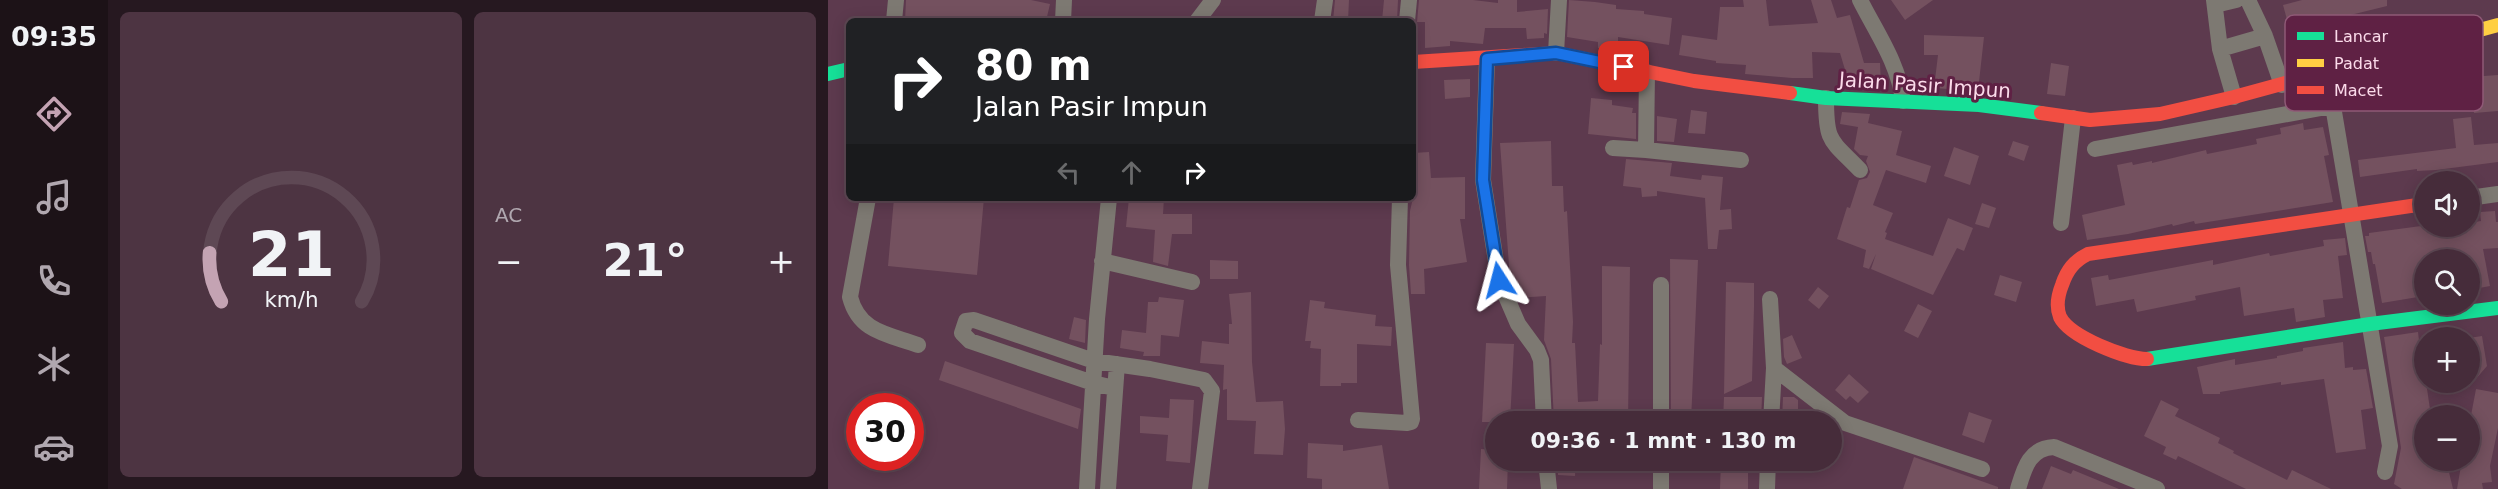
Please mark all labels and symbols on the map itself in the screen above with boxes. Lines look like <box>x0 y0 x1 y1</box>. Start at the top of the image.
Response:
legend <box>2285 15 2483 111</box>
text: Lancar <box>2334 27 2388 46</box>
pin <box>1598 41 1649 92</box>
text: Padat <box>2334 54 2379 73</box>
street label: Jalan Pasir Impun <box>1836 67 2012 103</box>
text: Macet <box>2334 81 2383 100</box>
position arrow <box>1467 248 1531 312</box>
speed limit sign: 30 <box>846 393 924 471</box>

